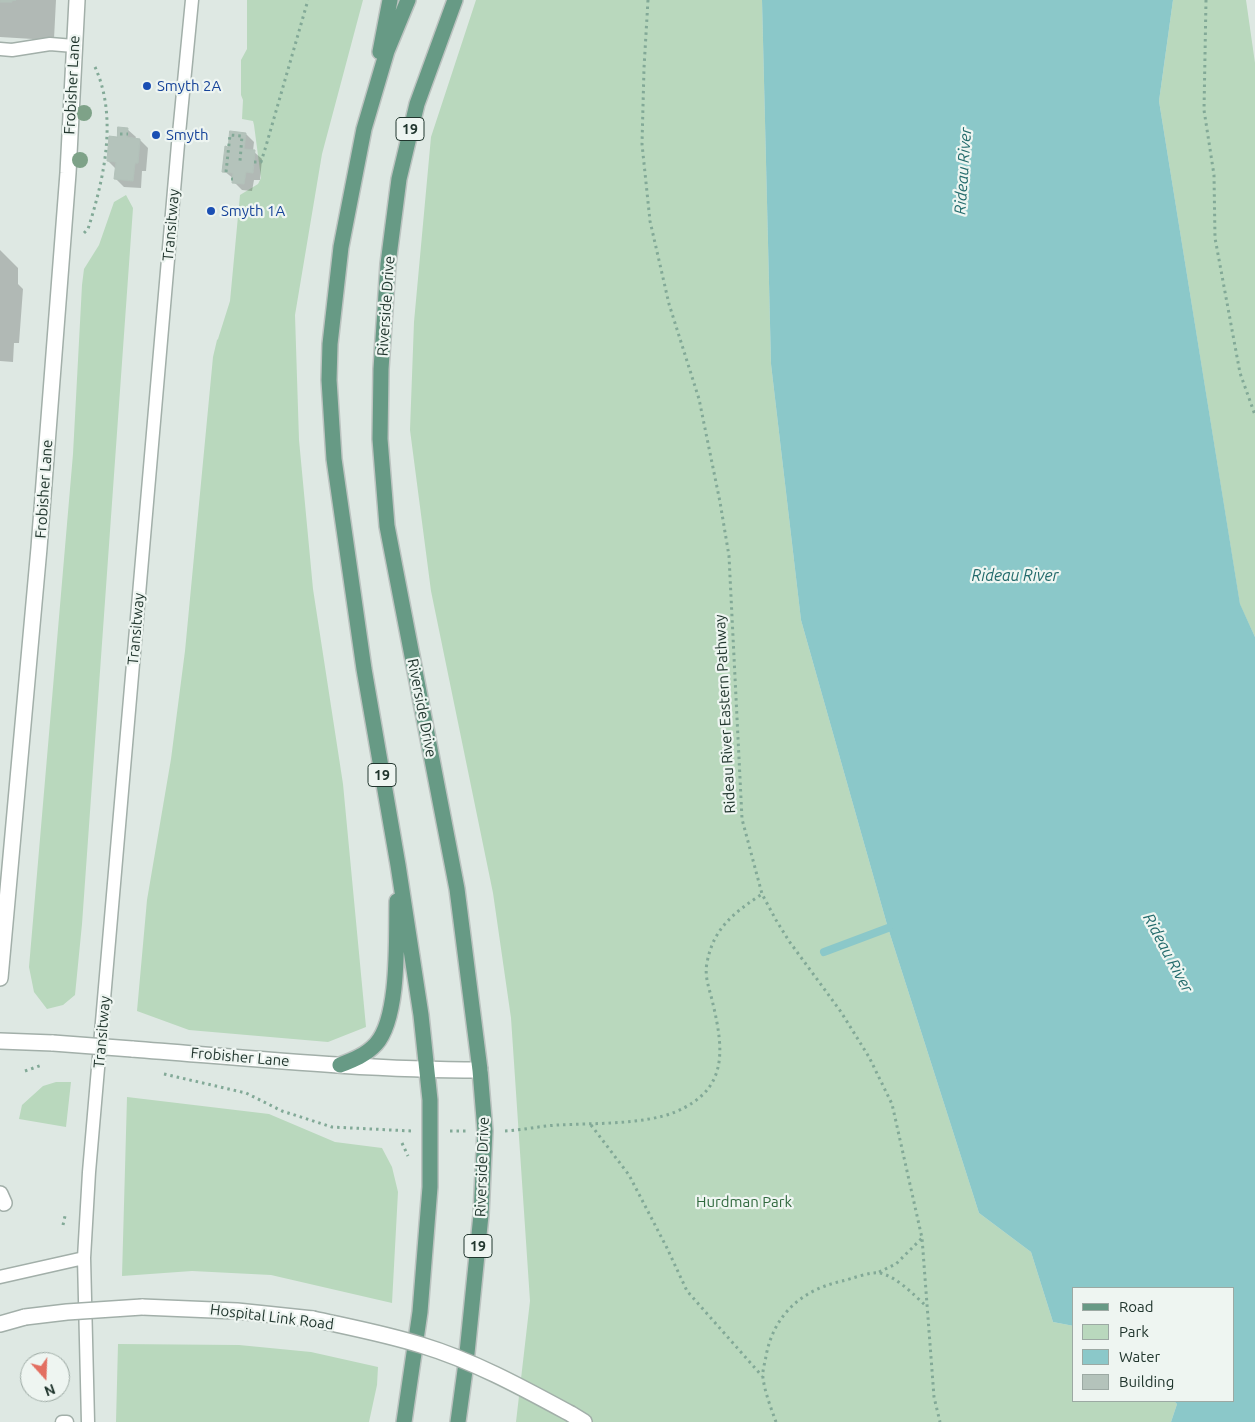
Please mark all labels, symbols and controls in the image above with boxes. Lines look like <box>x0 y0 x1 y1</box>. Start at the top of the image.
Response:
street label: Frobisher Lane <box>60 35 84 135</box>
place label: Smyth 2A <box>157 77 221 95</box>
marker: Smyth 2A <box>141 80 153 92</box>
road number: 19 <box>396 118 424 140</box>
place label: Smyth <box>166 126 208 144</box>
water label: Rideau River <box>950 127 976 215</box>
marker: Smyth <box>150 129 162 141</box>
street label: Transitway <box>159 188 183 262</box>
place label: Smyth 1A <box>221 202 285 220</box>
marker: Smyth 1A <box>205 205 217 217</box>
street label: Riverside Drive <box>374 255 398 357</box>
street label: Frobisher Lane <box>32 439 56 539</box>
water label: Rideau River <box>971 566 1059 586</box>
street label: Transitway <box>124 592 148 666</box>
street label: Rideau River Eastern Pathway <box>711 614 739 814</box>
street label: Riverside Drive <box>404 657 440 759</box>
road number: 19 <box>368 764 396 786</box>
water label: Rideau River <box>1139 910 1197 996</box>
street label: Transitway <box>90 995 114 1069</box>
street label: Frobisher Lane <box>190 1044 290 1070</box>
street label: Riverside Drive <box>471 1117 493 1217</box>
park label: Hurdman Park <box>696 1193 792 1211</box>
road number: 19 <box>464 1234 492 1258</box>
legend <box>1072 1287 1235 1402</box>
text: Road <box>1119 1298 1154 1315</box>
street label: Hospital Link Road <box>209 1300 335 1334</box>
text: Park <box>1119 1323 1149 1340</box>
text: Water <box>1119 1348 1160 1365</box>
north arrow <box>20 1352 70 1402</box>
text: Building <box>1119 1373 1174 1390</box>
text: N <box>42 1381 57 1399</box>

